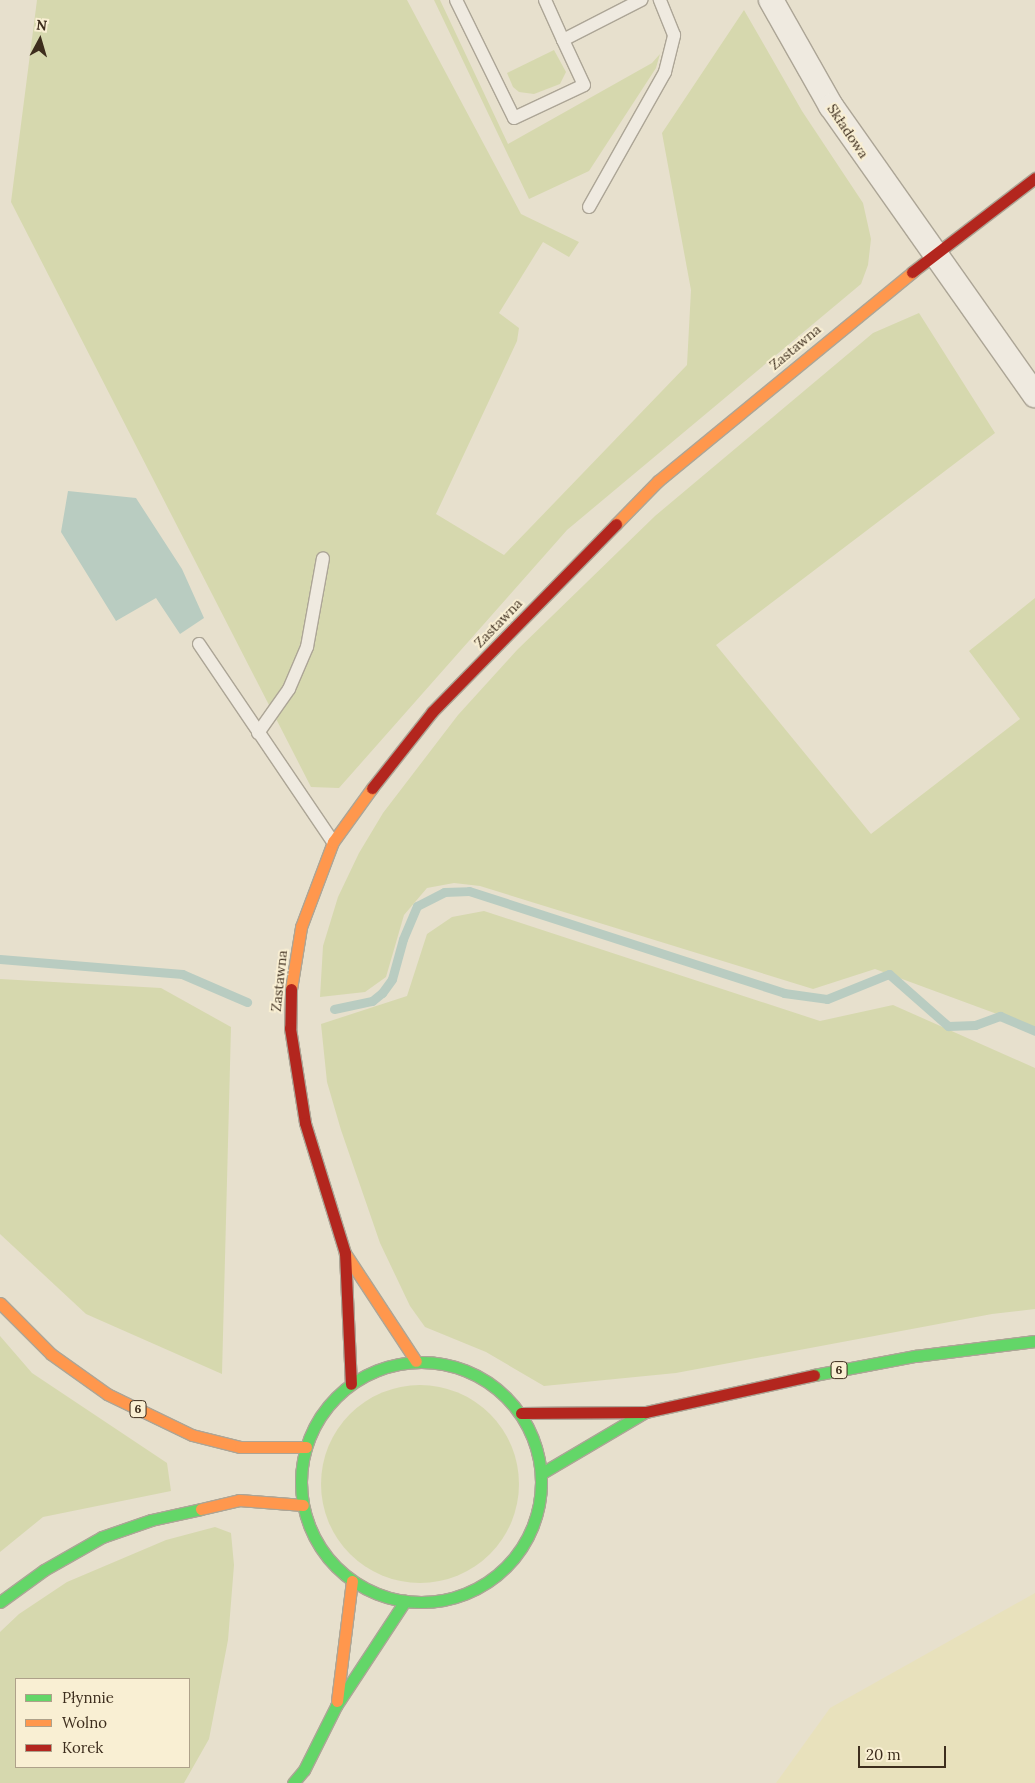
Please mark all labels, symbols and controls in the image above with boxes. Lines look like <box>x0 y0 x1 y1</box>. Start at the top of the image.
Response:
north arrow <box>15 15 65 65</box>
text: N <box>35 16 48 35</box>
street label: Składowa <box>824 101 872 161</box>
street label: Zastawna <box>766 321 824 373</box>
street label: Zastawna <box>471 595 525 651</box>
street label: Zastawna <box>267 949 291 1013</box>
road number: 6 <box>830 1360 848 1380</box>
road number: 6 <box>129 1400 147 1418</box>
legend <box>15 1678 190 1768</box>
text: Płynnie <box>62 1688 114 1707</box>
text: Wolno <box>62 1713 107 1732</box>
scale bar <box>860 1736 948 1768</box>
text: Korek <box>62 1738 103 1757</box>
text: 20 m <box>866 1745 901 1764</box>

